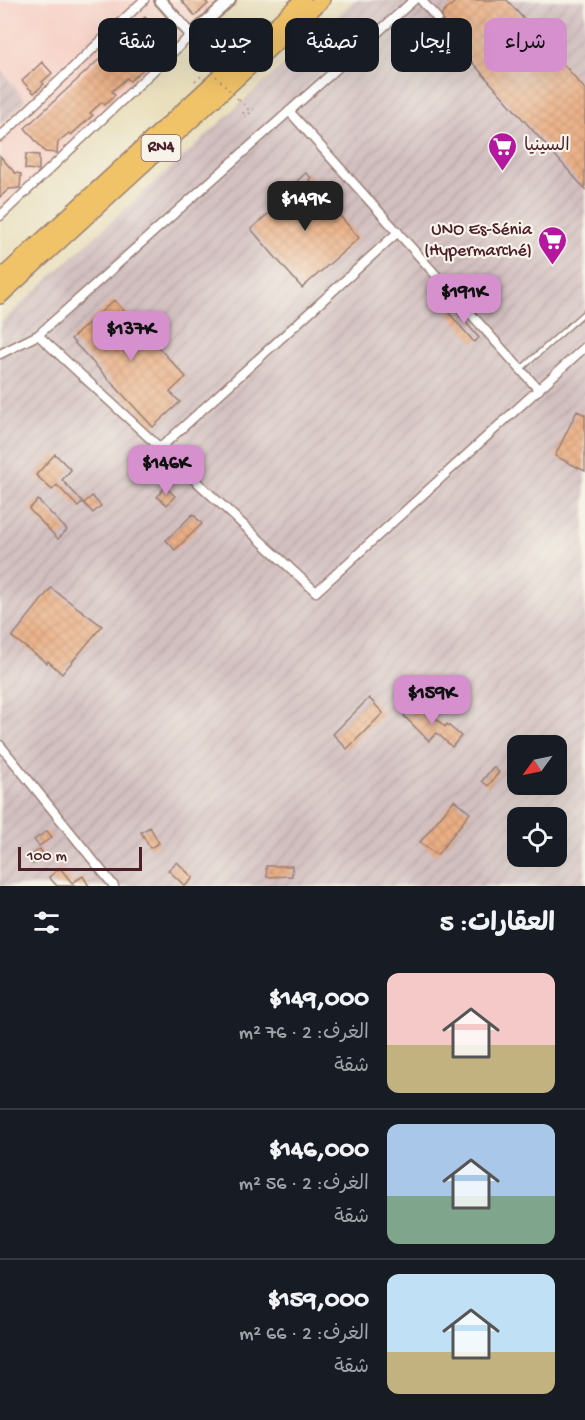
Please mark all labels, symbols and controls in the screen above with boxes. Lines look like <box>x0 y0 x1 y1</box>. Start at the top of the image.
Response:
chip: شقة <box>98 18 177 72</box>
chip: جديد <box>189 18 273 72</box>
chip: تصفية <box>285 18 379 72</box>
chip: إيجار <box>391 18 472 72</box>
chip: شراء <box>484 18 567 72</box>
supermarket icon: السينيا <box>487 130 519 172</box>
road number: RN4 <box>142 135 180 161</box>
place label: السينيا <box>524 136 570 157</box>
pin: $149K <box>263 181 347 232</box>
text: $149K <box>281 189 329 212</box>
place label: UNO Es-Sénia (Hypermarché) <box>424 220 533 262</box>
supermarket icon: UNO Es-Sénia (Hypermarché) <box>537 224 569 266</box>
pin: $191K <box>422 274 506 325</box>
text: $191K <box>441 282 487 305</box>
pin: $137K <box>89 311 173 362</box>
text: $137K <box>107 319 155 342</box>
pin: $146K <box>124 445 208 496</box>
text: $146K <box>142 453 190 476</box>
pin: $159K <box>390 675 474 726</box>
text: $159K <box>408 683 456 706</box>
north arrow <box>507 735 567 795</box>
map controls <box>507 735 567 867</box>
button: locate <box>507 807 567 867</box>
scale bar <box>18 844 142 872</box>
text: 100 m <box>27 848 67 867</box>
icon: filters <box>30 906 63 939</box>
text: العقارات: 5 <box>440 910 555 941</box>
text: $149,000 <box>269 985 369 1016</box>
icon: home <box>435 997 507 1069</box>
text: الغرف: 2 · 76 m² <box>239 1023 369 1046</box>
text: شقة <box>334 1056 369 1079</box>
text: $146,000 <box>269 1136 369 1167</box>
icon: home <box>435 1148 507 1220</box>
text: الغرف: 2 · 56 m² <box>239 1174 369 1197</box>
text: شقة <box>334 1207 369 1230</box>
text: $159,000 <box>268 1286 369 1317</box>
icon: home <box>435 1298 507 1370</box>
text: الغرف: 2 · 66 m² <box>239 1324 369 1347</box>
text: شقة <box>334 1357 369 1380</box>

